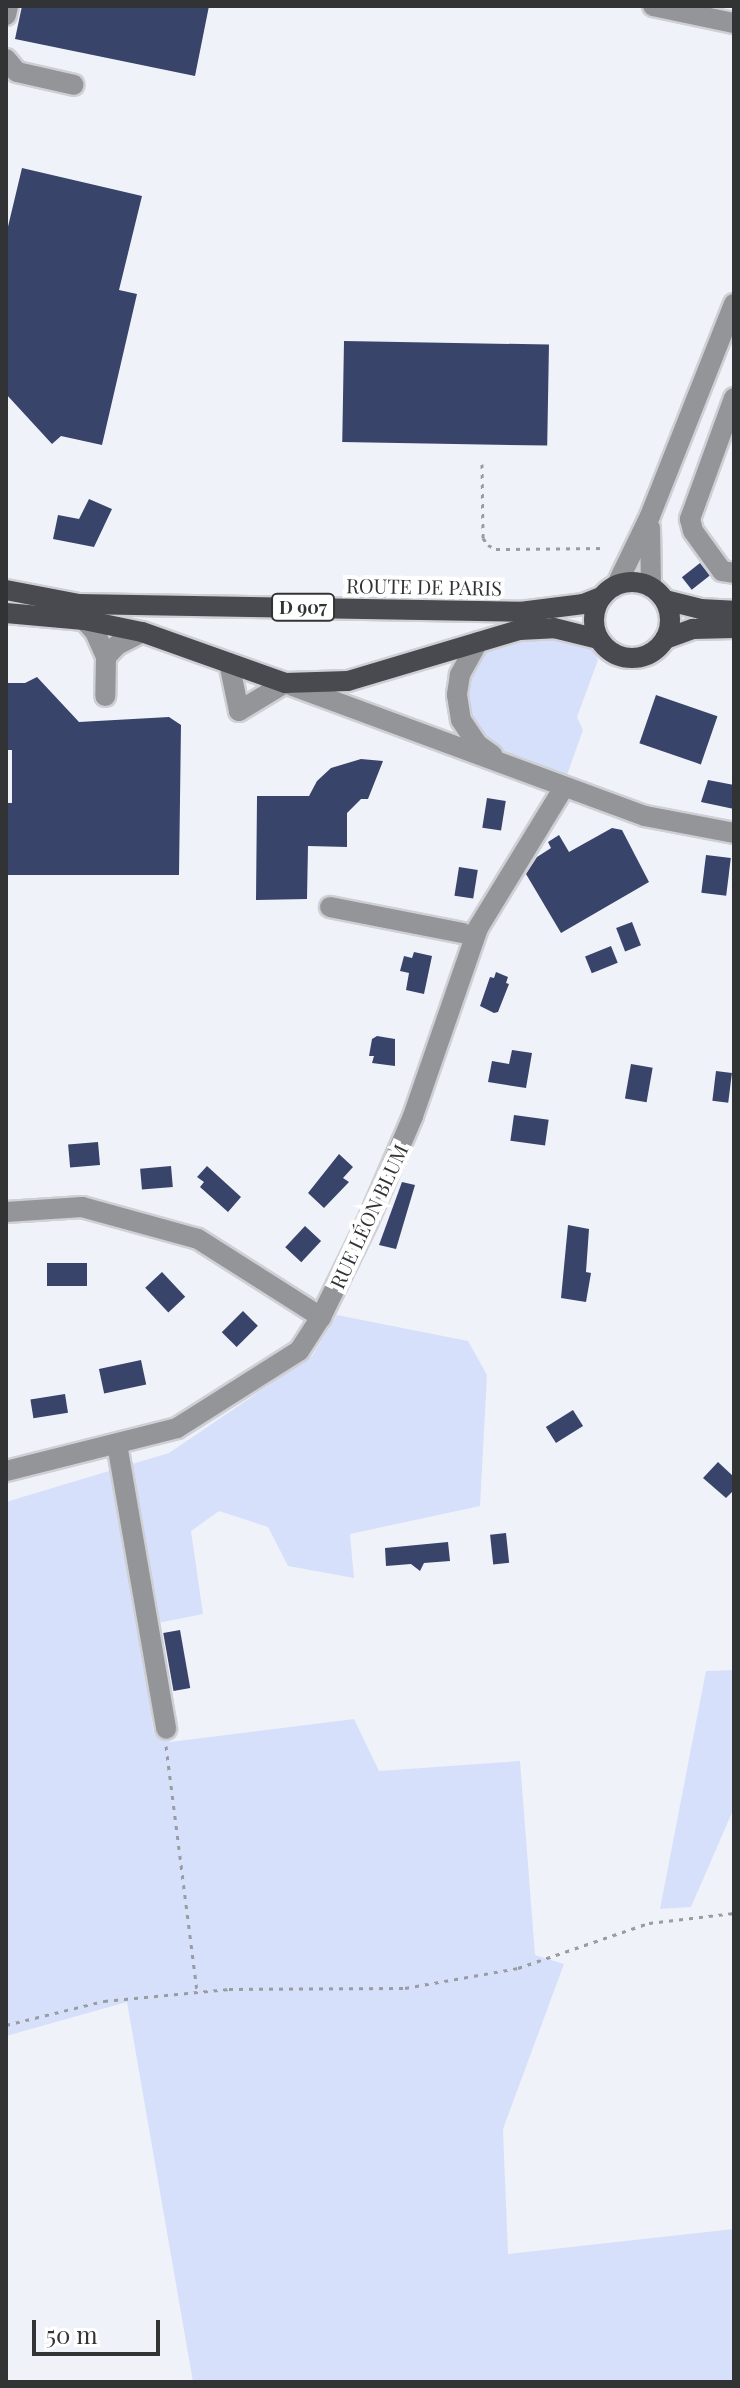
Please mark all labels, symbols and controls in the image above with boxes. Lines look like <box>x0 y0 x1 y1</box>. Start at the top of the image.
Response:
street label: ROUTE DE PARIS <box>346 573 502 599</box>
road number: D 907 <box>271 593 335 621</box>
street label: RUE LÉON BLUM <box>324 1140 412 1292</box>
scale bar <box>36 2304 164 2354</box>
text: 50 m <box>46 2318 98 2350</box>

